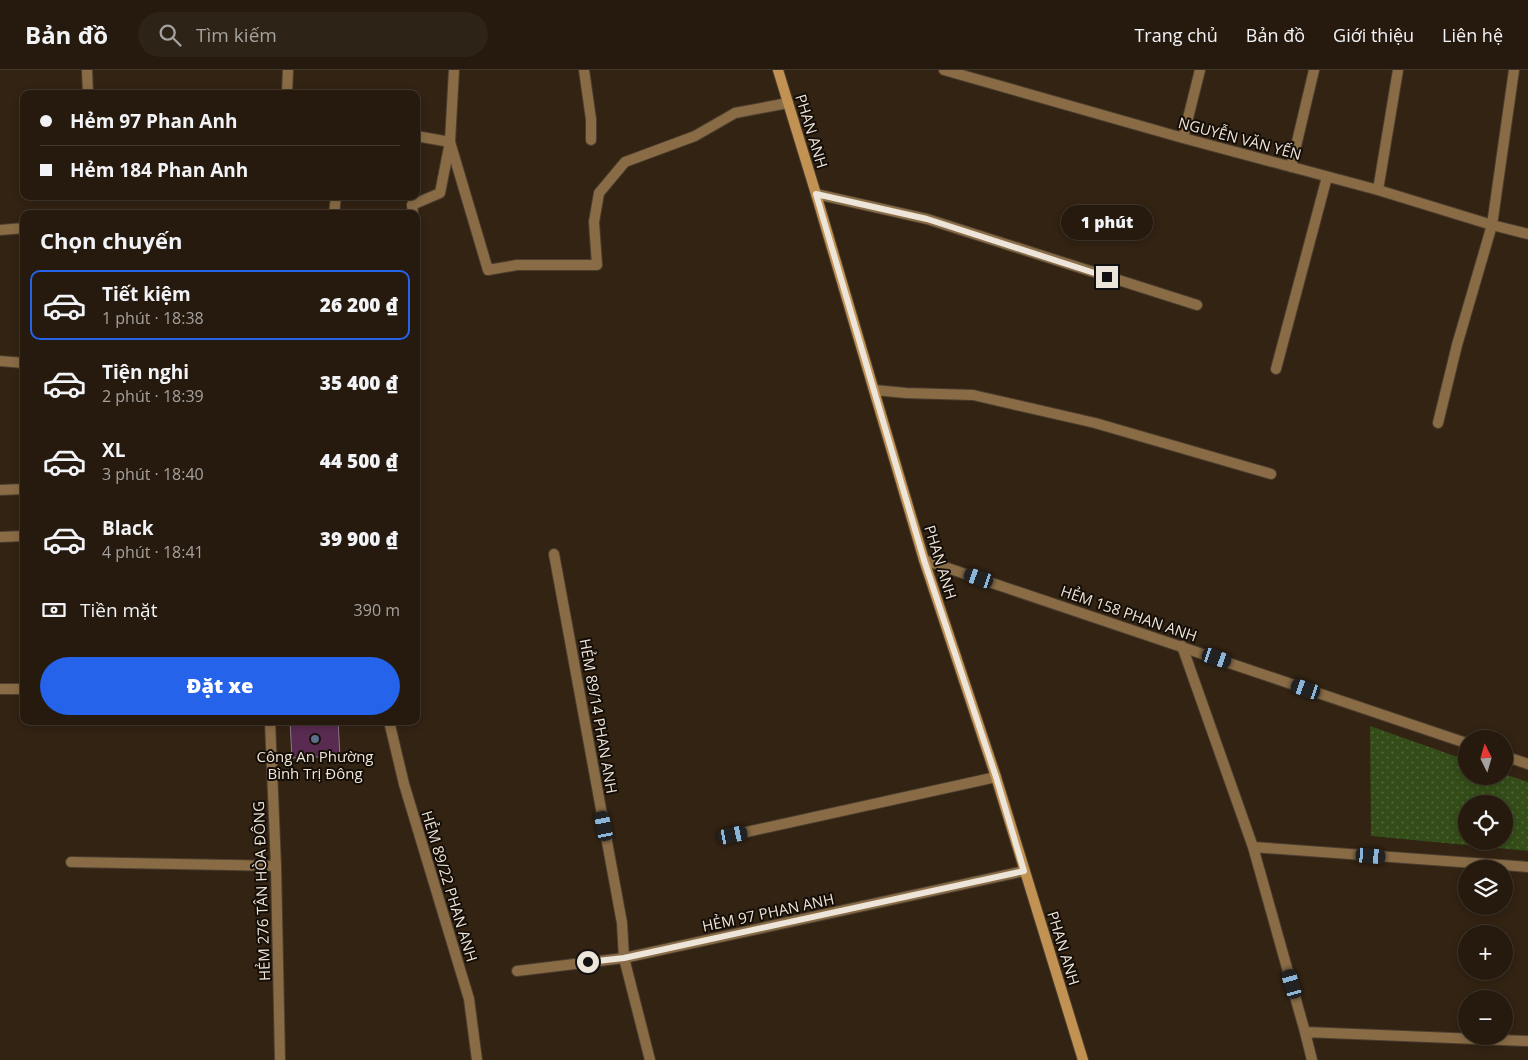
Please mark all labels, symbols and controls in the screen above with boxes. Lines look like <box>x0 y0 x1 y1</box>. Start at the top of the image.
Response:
search box <box>138 12 488 57</box>
text: Bản đồ <box>25 18 108 51</box>
icon: search <box>156 21 184 49</box>
text: Tìm kiếm <box>196 22 277 48</box>
text: Trang chủ <box>1134 23 1218 47</box>
text: Bản đồ <box>1246 23 1305 47</box>
text: Giới thiệu <box>1333 23 1414 47</box>
text: Liên hệ <box>1442 23 1503 47</box>
street label: PHAN ANH <box>791 91 833 171</box>
text: Hẻm 97 Phan Anh <box>70 108 237 134</box>
street label: NGUYỄN VĂN YẾN <box>1176 112 1304 164</box>
text: Hẻm 184 Phan Anh <box>70 157 248 183</box>
callout: 1 phút <box>1061 204 1153 240</box>
text: 1 phút <box>1081 211 1133 233</box>
text: Chọn chuyến <box>40 225 182 255</box>
route end <box>1096 266 1118 288</box>
text: Tiết kiệm <box>102 281 191 307</box>
icon: car <box>42 283 87 328</box>
text: 26 200 ₫ <box>320 292 398 318</box>
text: 1 phút · 18:38 <box>102 307 204 329</box>
text: Tiện nghi <box>102 359 189 385</box>
icon: car <box>42 361 87 406</box>
text: 35 400 ₫ <box>320 370 398 396</box>
text: 2 phút · 18:39 <box>102 385 204 407</box>
text: XL <box>102 437 125 463</box>
icon: car <box>42 439 87 484</box>
text: 44 500 ₫ <box>320 448 398 474</box>
text: 3 phút · 18:40 <box>102 463 204 485</box>
text: Black <box>102 515 154 541</box>
icon: car <box>42 517 87 562</box>
street label: PHAN ANH <box>920 522 962 602</box>
text: 39 900 ₫ <box>320 526 398 552</box>
text: 4 phút · 18:41 <box>102 541 204 563</box>
car <box>962 566 995 590</box>
street label: HẺM 158 PHAN ANH <box>1058 580 1200 646</box>
icon: cash <box>40 596 68 624</box>
text: Tiền mặt <box>80 597 157 623</box>
text: 390 m <box>354 599 400 621</box>
street label: HẺM 89/14 PHAN ANH <box>576 637 622 795</box>
car <box>1200 646 1233 670</box>
button: Đặt xe <box>40 657 400 715</box>
car <box>1289 677 1322 701</box>
north arrow <box>1458 730 1512 785</box>
map controls <box>1458 730 1513 1045</box>
marker: Công An Phường Bình Trị Đông <box>309 733 321 745</box>
place label: Công An Phường Bình Trị Đông <box>257 746 373 783</box>
button: locate <box>1458 795 1513 850</box>
street label: HẺM 276 TÂN HÒA ĐÔNG <box>248 801 274 981</box>
street label: HẺM 89/22 PHAN ANH <box>417 808 483 964</box>
car <box>593 810 614 842</box>
car <box>716 825 749 845</box>
car <box>1355 847 1386 865</box>
button: layers <box>1458 860 1513 915</box>
street label: HẺM 97 PHAN ANH <box>700 888 836 936</box>
street label: PHAN ANH <box>1043 908 1085 988</box>
button: + <box>1458 925 1513 980</box>
route start <box>577 951 599 973</box>
car <box>1280 968 1303 1000</box>
button: − <box>1458 990 1513 1045</box>

